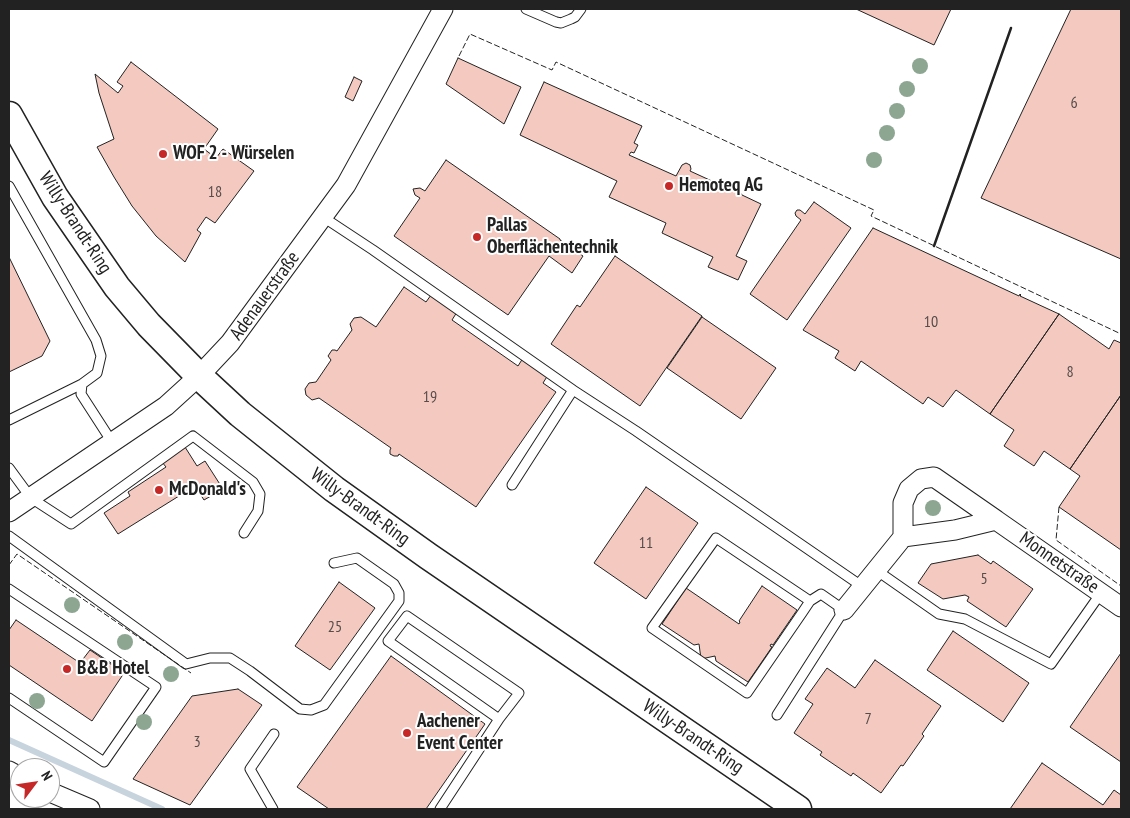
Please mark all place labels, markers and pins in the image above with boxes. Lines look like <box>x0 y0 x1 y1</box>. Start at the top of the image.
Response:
place label: WOF 2 - Würselen <box>173 143 294 165</box>
marker: WOF 2 - Würselen <box>157 148 169 160</box>
place label: Hemoteq AG <box>679 175 763 197</box>
marker: Hemoteq AG <box>663 180 675 192</box>
place label: Pallas Oberflächentechnik <box>487 215 618 259</box>
marker: Pallas Oberflächentechnik <box>471 231 483 243</box>
place label: McDonald's <box>169 479 246 501</box>
marker: McDonald's <box>153 484 165 496</box>
place label: B&B Hotel <box>77 658 149 680</box>
marker: B&B Hotel <box>61 663 73 675</box>
place label: Aachener Event Center <box>417 711 503 755</box>
marker: Aachener Event Center <box>401 727 413 739</box>

